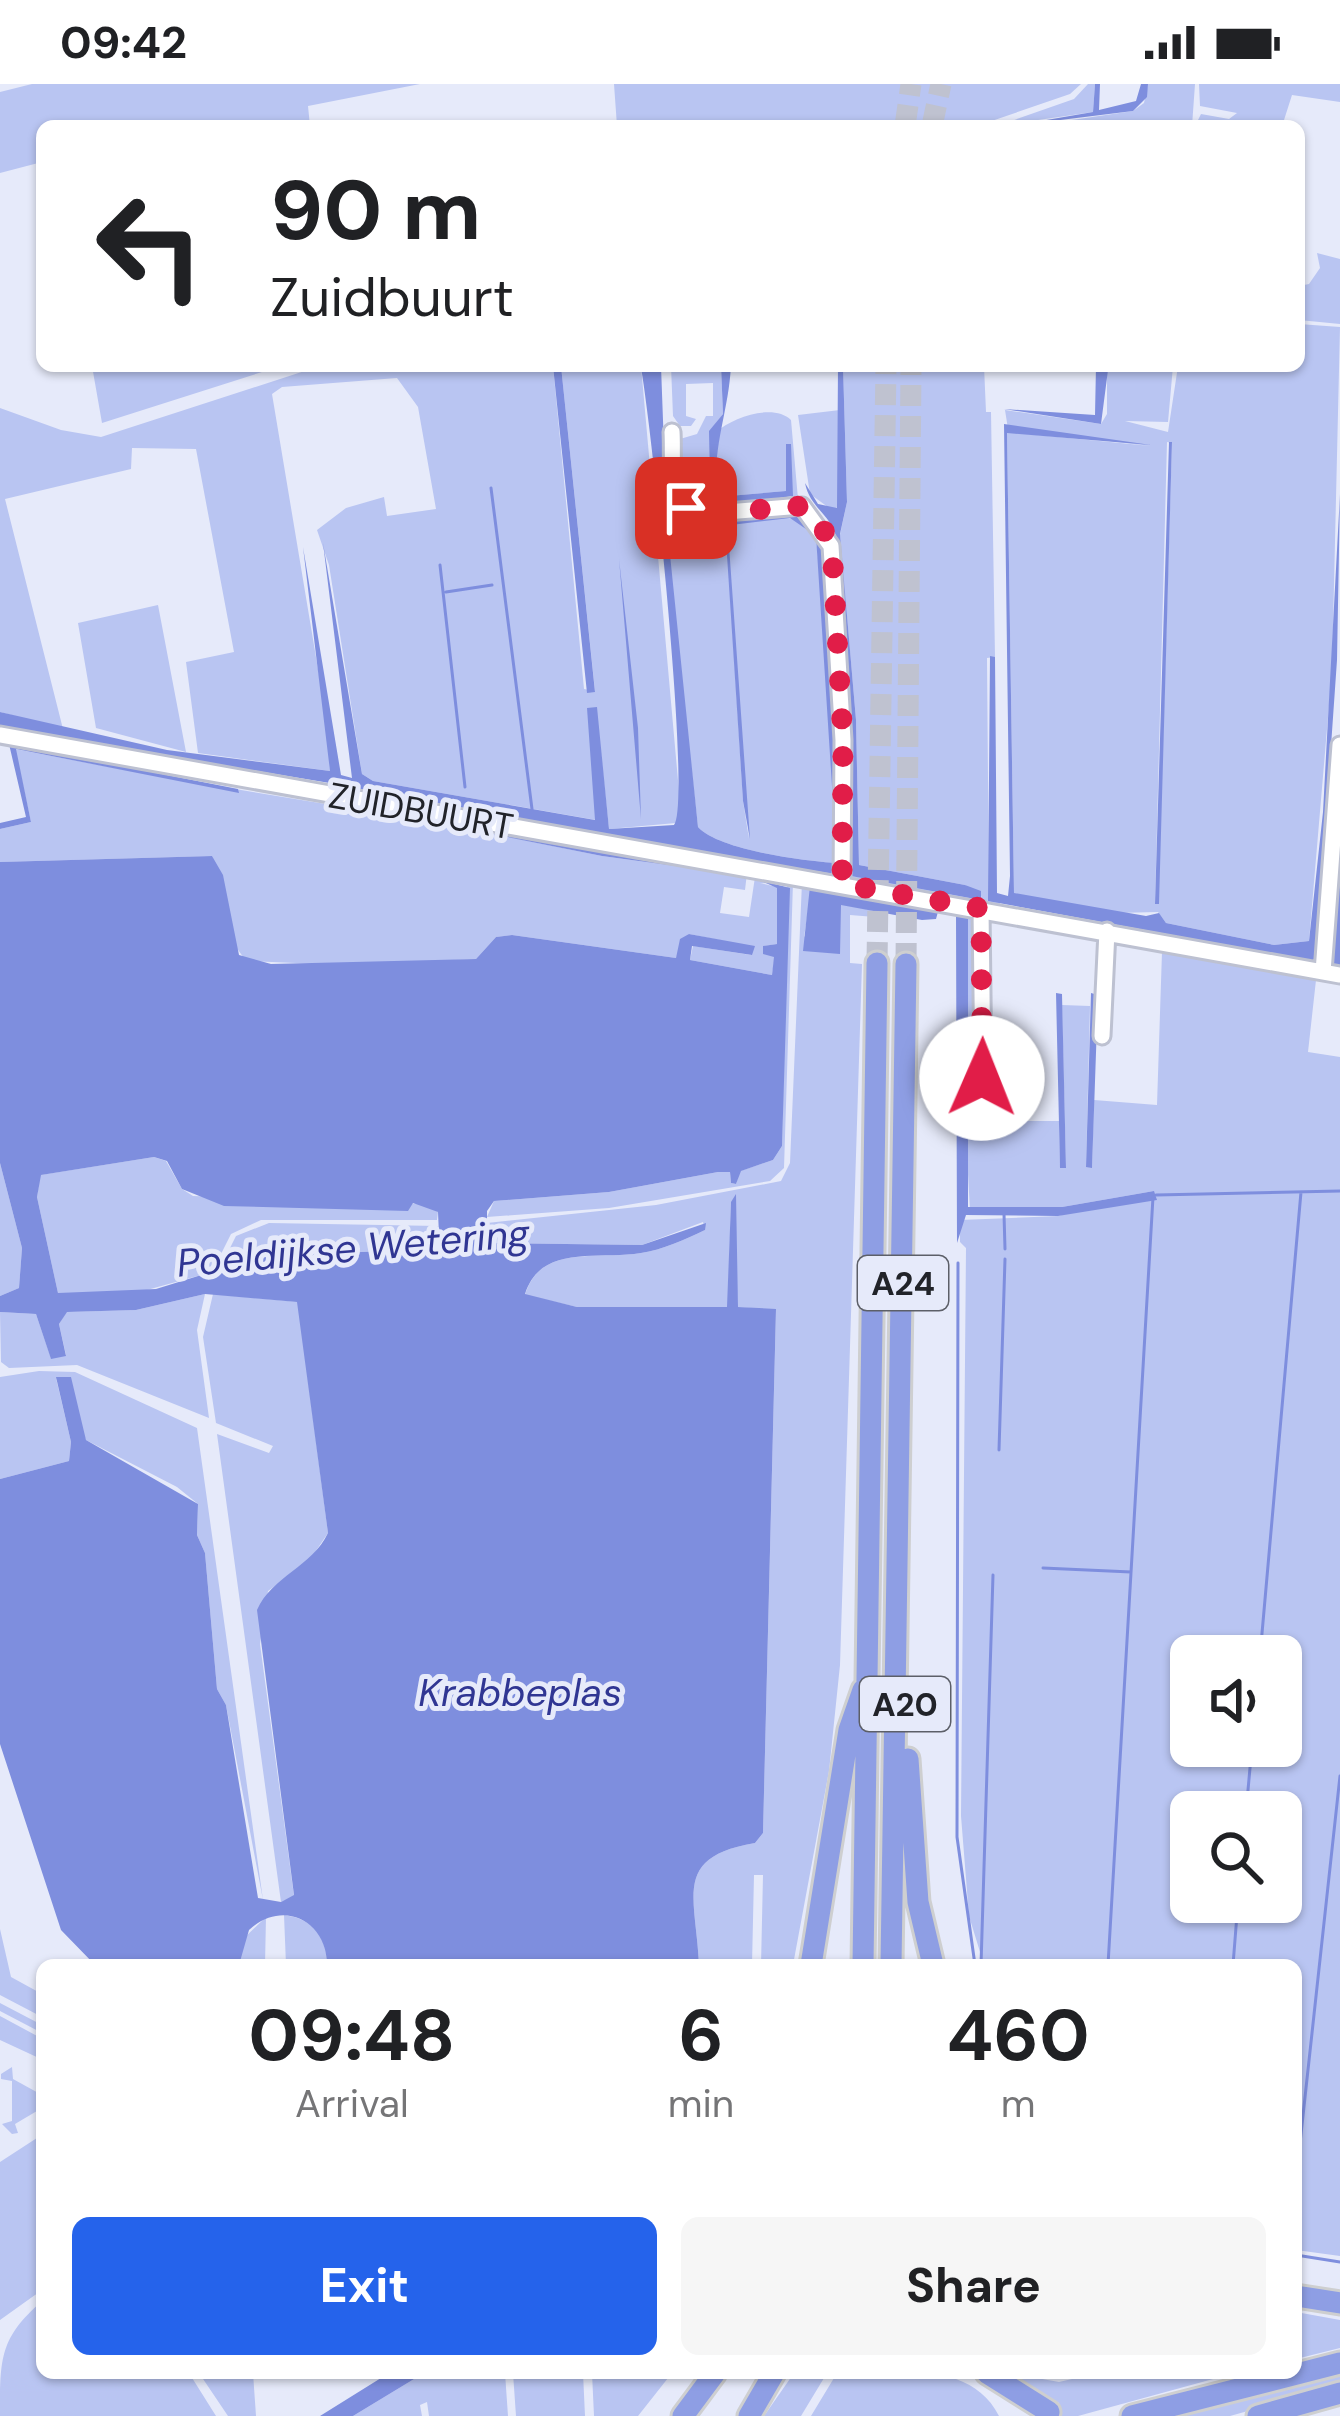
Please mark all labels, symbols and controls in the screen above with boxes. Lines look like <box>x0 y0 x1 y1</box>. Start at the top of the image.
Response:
text: 09:42 <box>60 13 187 72</box>
text: 90 m <box>270 156 481 265</box>
icon: left <box>72 168 228 324</box>
text: Zuidbuurt <box>270 262 514 333</box>
pin <box>635 457 737 559</box>
icon: arrive <box>653 475 719 541</box>
street label: ZUIDBUURT <box>325 772 517 850</box>
position arrow <box>919 1015 1045 1141</box>
water label: Poeldijkse Wetering <box>175 1207 533 1289</box>
road number: A24 <box>858 1256 948 1310</box>
map controls <box>1170 1635 1302 1923</box>
button: sound <box>1170 1635 1302 1767</box>
water label: Krabbeplas <box>418 1667 622 1718</box>
road number: A20 <box>860 1677 950 1731</box>
button: search <box>1170 1791 1302 1923</box>
text: 09:48 <box>248 1989 455 2082</box>
text: 6 <box>678 1989 724 2082</box>
text: 460 <box>947 1989 1090 2082</box>
text: Arrival <box>295 2078 409 2129</box>
text: min <box>668 2078 734 2129</box>
text: m <box>1001 2078 1035 2129</box>
button: Exit <box>72 2217 657 2355</box>
button: Share <box>681 2217 1266 2355</box>

